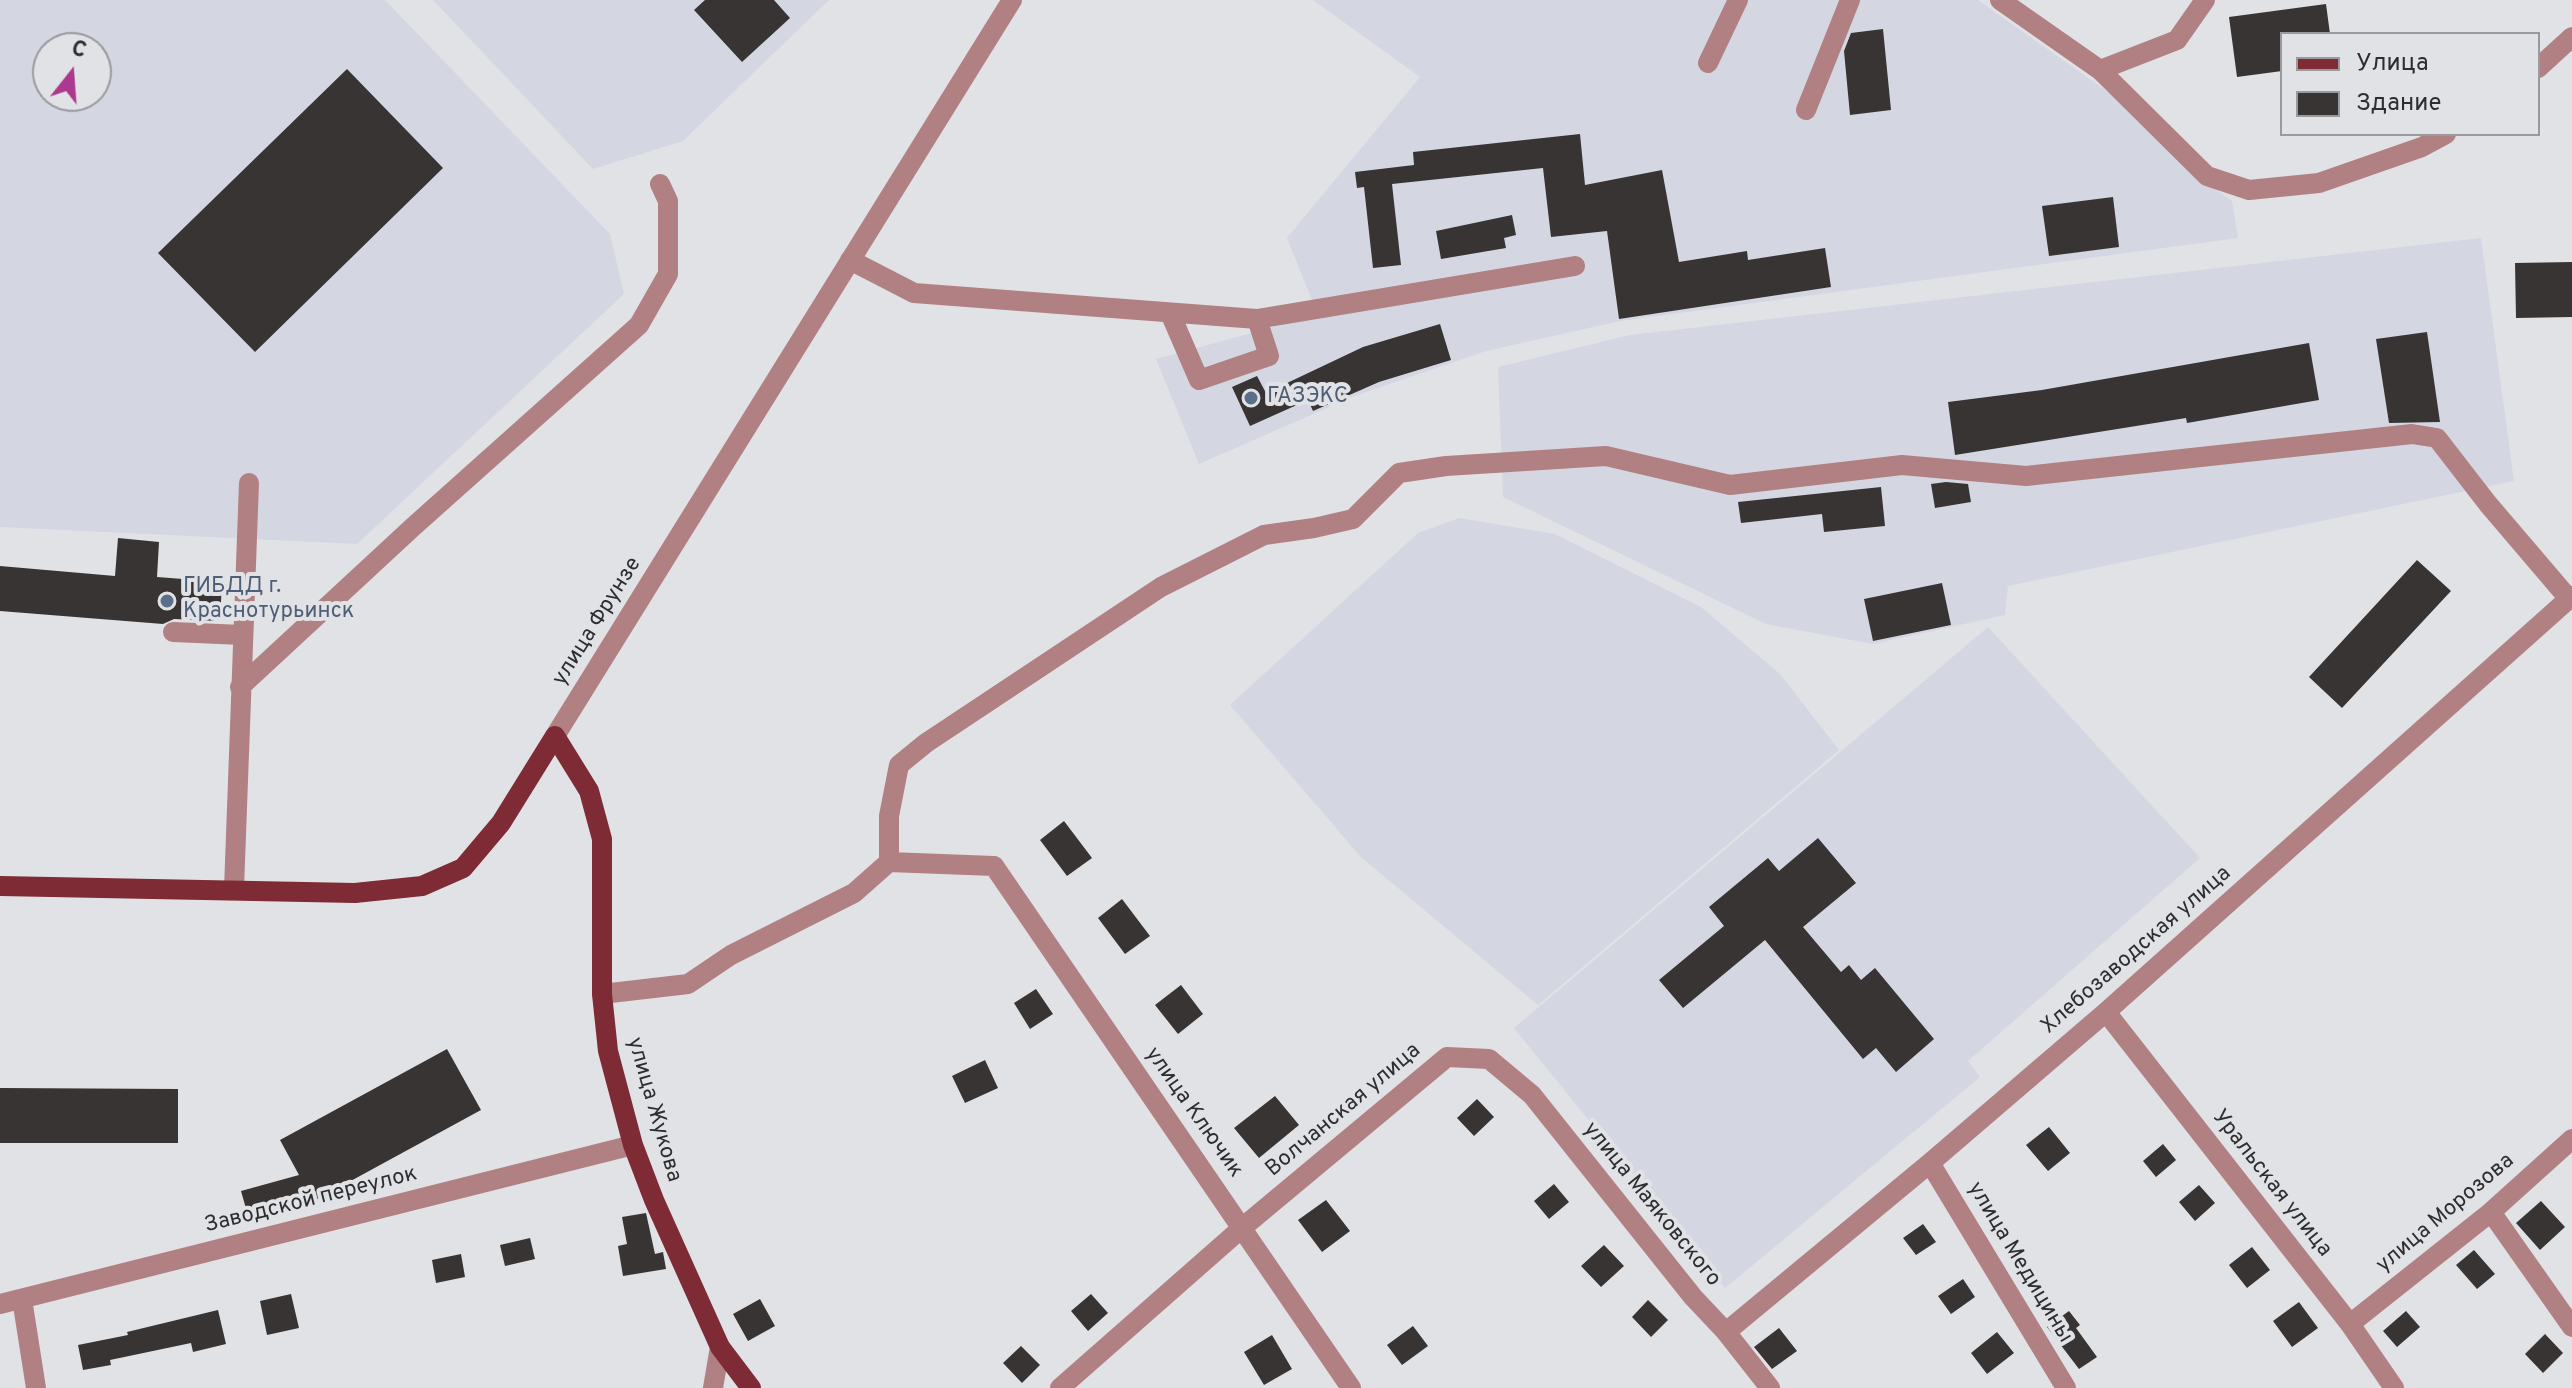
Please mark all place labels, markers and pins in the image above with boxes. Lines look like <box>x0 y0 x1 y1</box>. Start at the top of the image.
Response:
place label: ГАЗЭКС <box>1267 385 1348 411</box>
marker: ГАЗЭКС <box>1242 389 1260 407</box>
place label: ГИБДД г. Краснотурьинск <box>183 575 354 626</box>
marker: ГИБДД г. Краснотурьинск <box>158 592 176 610</box>

